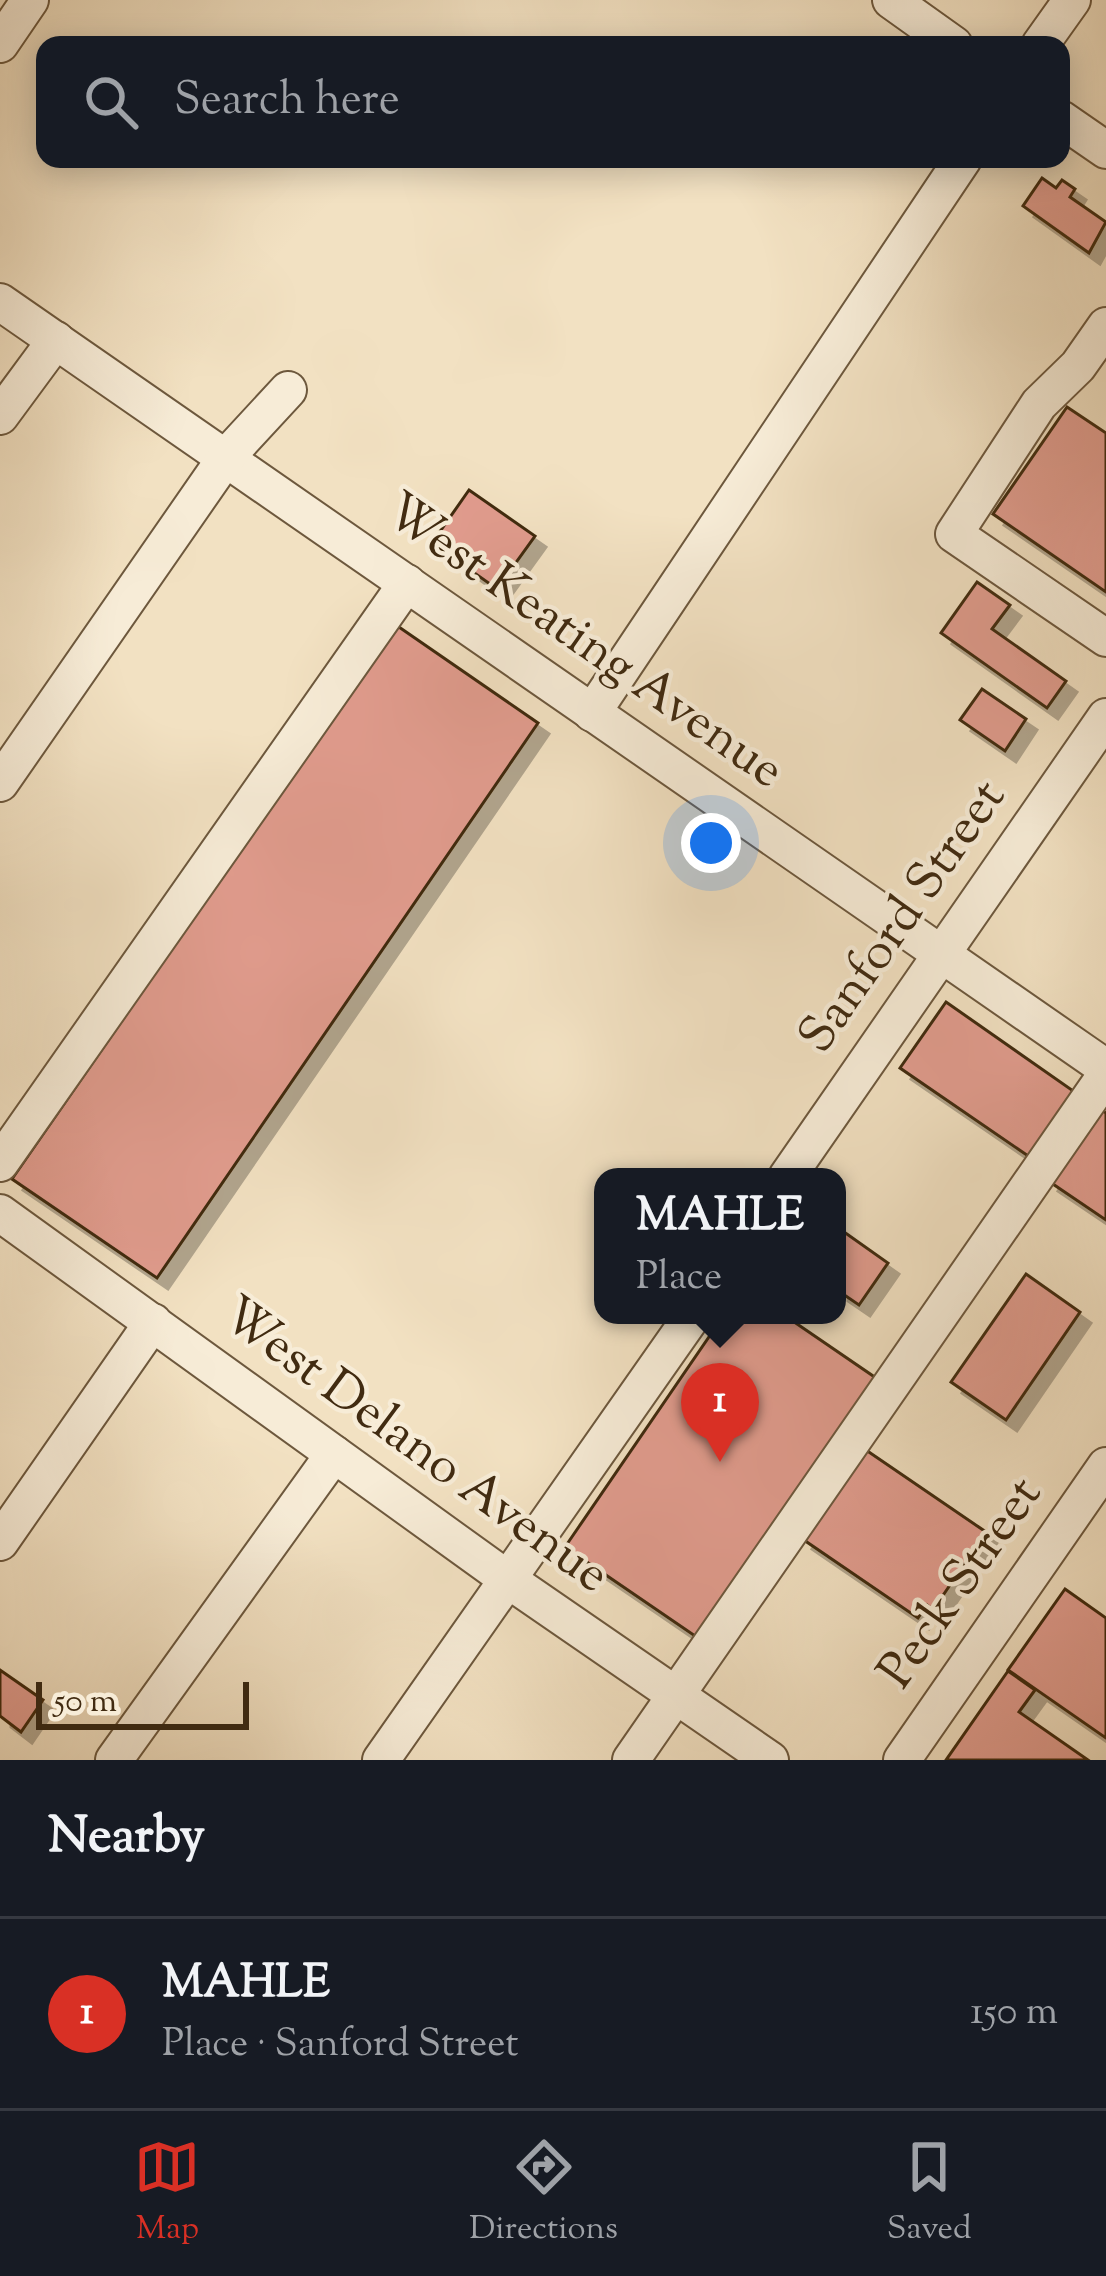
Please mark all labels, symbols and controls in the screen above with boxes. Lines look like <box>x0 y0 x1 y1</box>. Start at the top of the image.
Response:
search box <box>36 36 1070 168</box>
icon: search <box>78 69 144 135</box>
text: Search here <box>174 70 400 135</box>
street label: West Keating Avenue <box>368 477 798 809</box>
street label: Sanford Street <box>783 766 1025 1070</box>
your location <box>681 813 741 873</box>
popup <box>594 1168 846 1324</box>
text: MAHLE <box>636 1186 804 1251</box>
text: Place <box>636 1251 722 1307</box>
street label: West Delano Avenue <box>205 1281 623 1613</box>
pin: 1 <box>681 1363 759 1462</box>
street label: Peck Street <box>862 1463 1062 1705</box>
scale bar <box>36 1676 249 1729</box>
text: 50 m <box>54 1679 117 1727</box>
text: Nearby <box>48 1802 205 1875</box>
text: MAHLE <box>162 1953 330 2018</box>
text: 1 <box>80 1986 94 2042</box>
text: 150 m <box>970 1986 1058 2042</box>
text: Place · Sanford Street <box>162 2018 519 2074</box>
tab: Map <box>134 2134 200 2254</box>
tab: Directions <box>469 2134 618 2254</box>
tab: Saved <box>887 2134 972 2254</box>

